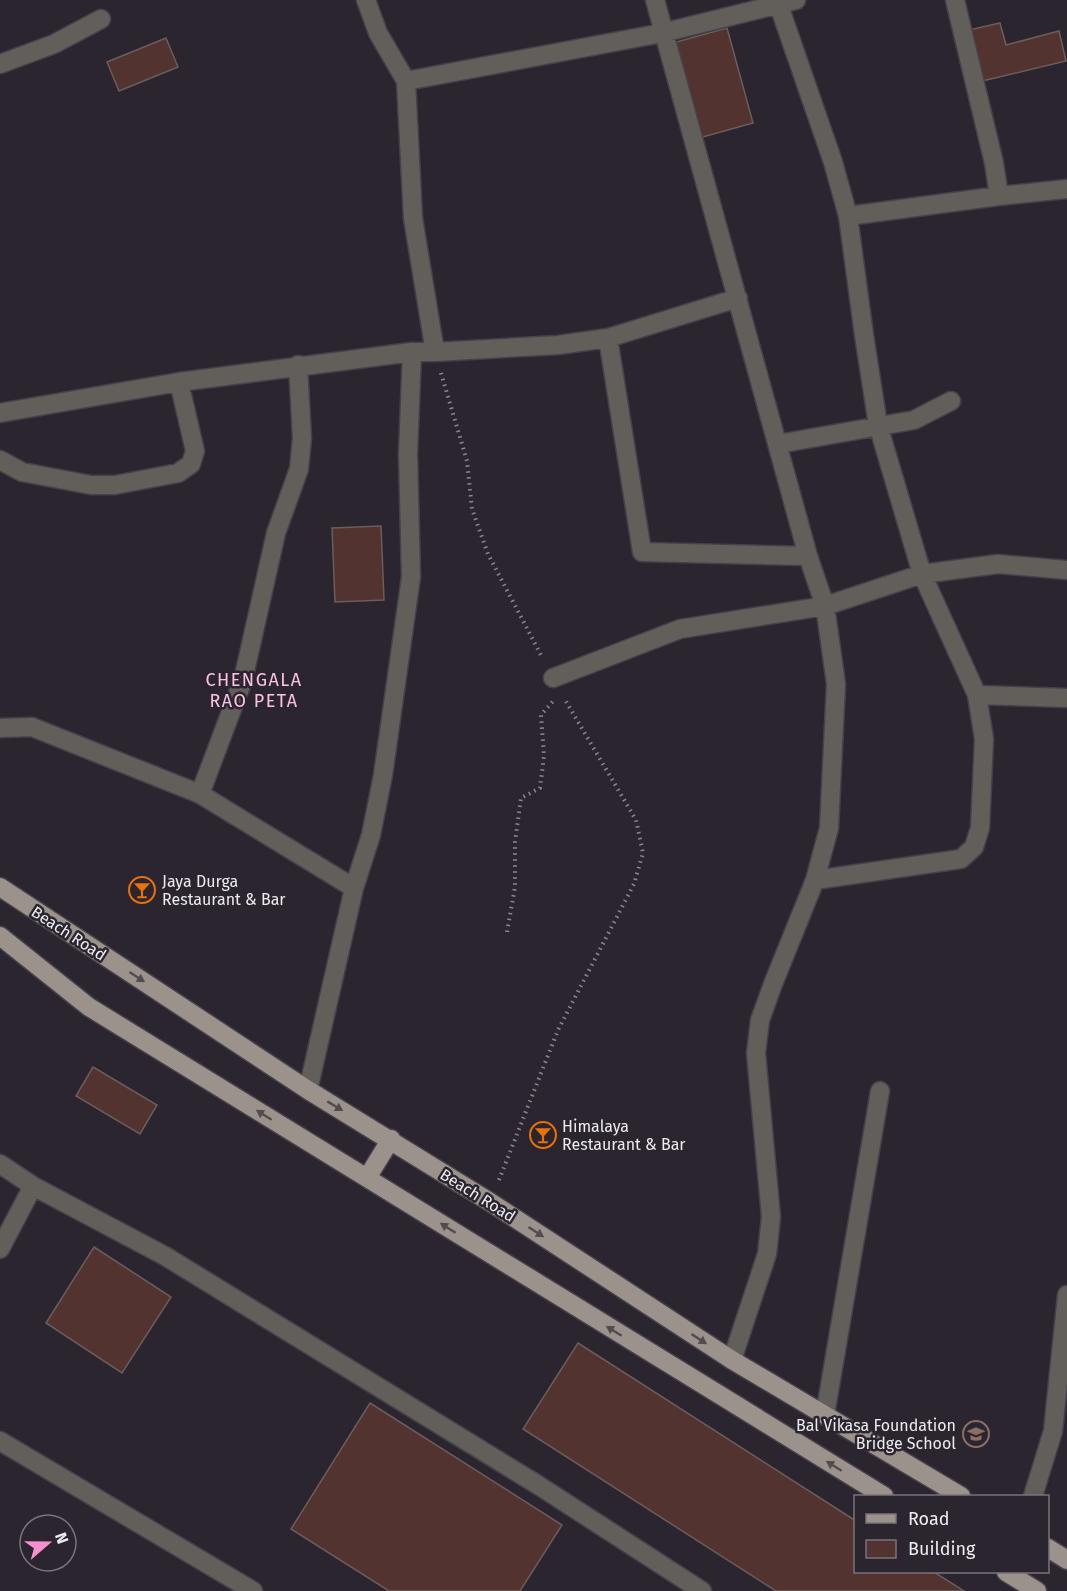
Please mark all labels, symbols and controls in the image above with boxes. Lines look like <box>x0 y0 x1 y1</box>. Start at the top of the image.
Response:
district label: CHENGALA RAO PETA <box>205 669 303 712</box>
place label: Jaya Durga Restaurant & Bar <box>162 872 286 909</box>
bar icon: Jaya Durga Restaurant & Bar <box>127 875 157 905</box>
street label: Beach Road <box>28 902 110 965</box>
one-way arrow <box>128 972 145 983</box>
one-way arrow <box>327 1101 343 1112</box>
one-way arrow <box>256 1110 272 1121</box>
place label: Himalaya Restaurant & Bar <box>562 1117 686 1154</box>
bar icon: Himalaya Restaurant & Bar <box>528 1120 558 1150</box>
street label: Beach Road <box>437 1165 519 1226</box>
one-way arrow <box>440 1223 456 1234</box>
one-way arrow <box>528 1226 544 1237</box>
one-way arrow <box>606 1325 622 1336</box>
one-way arrow <box>691 1333 707 1345</box>
place label: Bal Vikasa Foundation Bridge School <box>796 1416 956 1453</box>
school or university icon: Bal Vikasa Foundation Bridge School <box>961 1419 991 1449</box>
one-way arrow <box>826 1460 842 1471</box>
legend <box>854 1495 1049 1573</box>
text: Road <box>908 1508 950 1530</box>
north arrow <box>18 1513 78 1573</box>
text: N <box>51 1530 72 1546</box>
text: Building <box>908 1538 976 1560</box>

